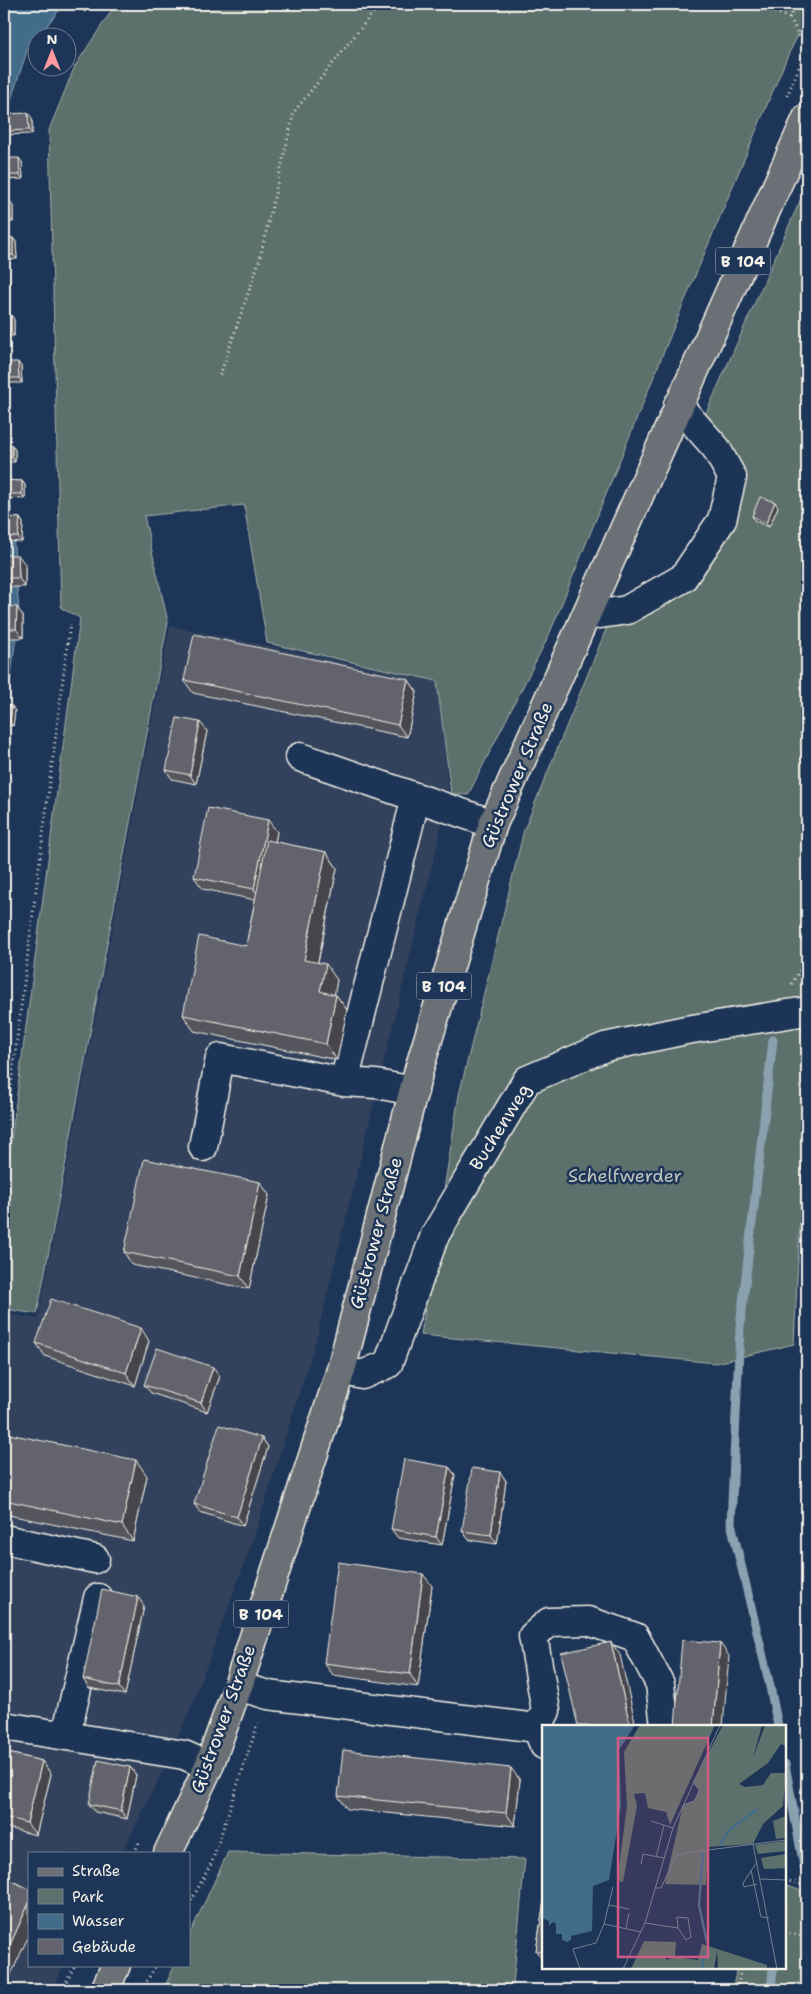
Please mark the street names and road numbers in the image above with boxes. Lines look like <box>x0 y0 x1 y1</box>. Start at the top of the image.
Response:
road number: B 104 <box>716 248 770 274</box>
street label: Güstrower Straße <box>475 698 559 852</box>
road number: B 104 <box>416 972 472 999</box>
street label: Buchenweg <box>464 1079 536 1175</box>
street label: Güstrower Straße <box>344 1154 408 1312</box>
road number: B 104 <box>234 1600 288 1628</box>
street label: Güstrower Straße <box>185 1641 261 1797</box>

